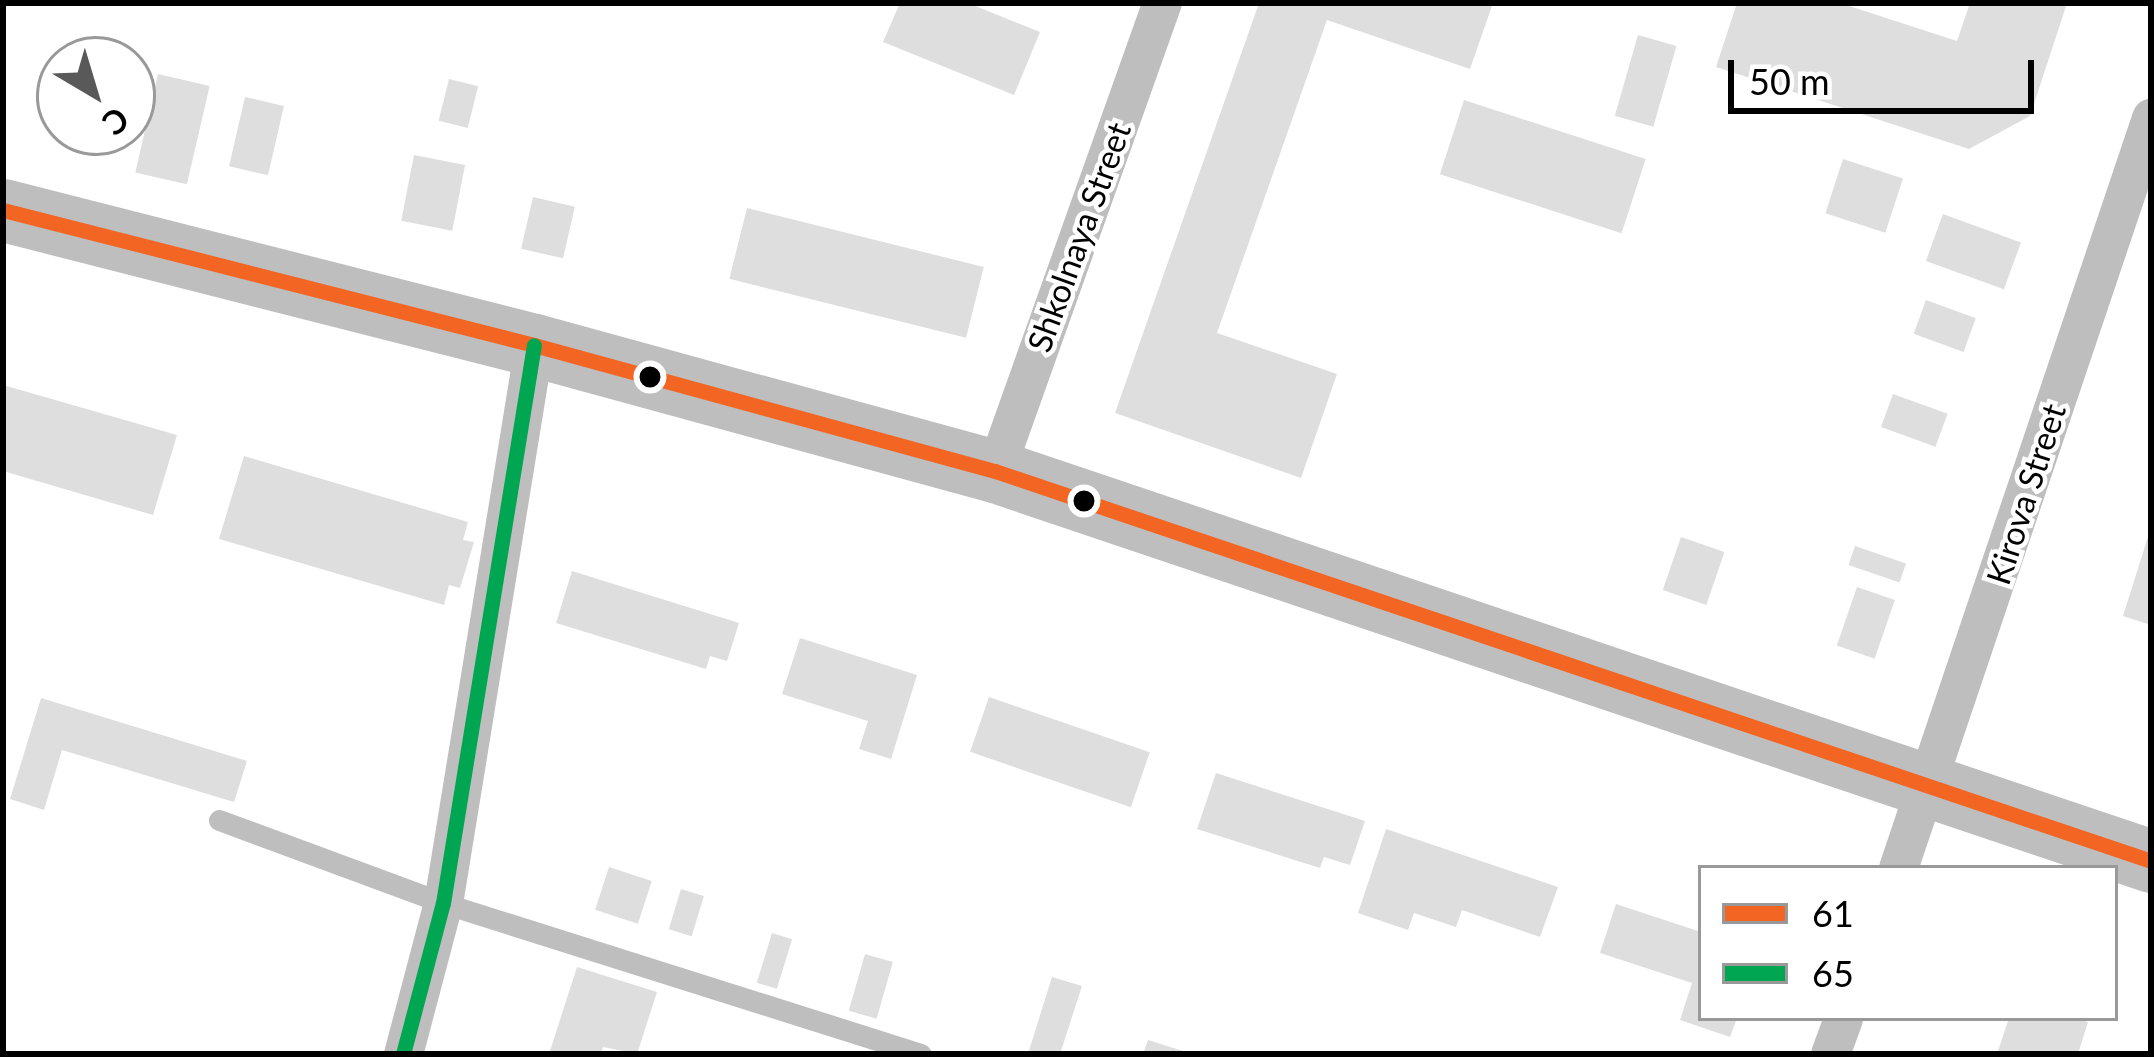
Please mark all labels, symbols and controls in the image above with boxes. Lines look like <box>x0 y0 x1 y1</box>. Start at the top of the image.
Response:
north arrow <box>36 36 156 156</box>
scale bar <box>1734 36 2040 110</box>
text: 50 m <box>1749 59 1830 103</box>
text: С <box>95 100 137 144</box>
street label: Shkolnaya Street <box>1019 117 1139 357</box>
unlabelled marker <box>639 366 661 388</box>
street label: Kirova Street <box>1978 399 2074 589</box>
unlabelled marker <box>1073 490 1095 512</box>
legend <box>1698 865 2118 1021</box>
text: 61 <box>1812 891 1854 935</box>
text: 65 <box>1812 951 1854 995</box>

